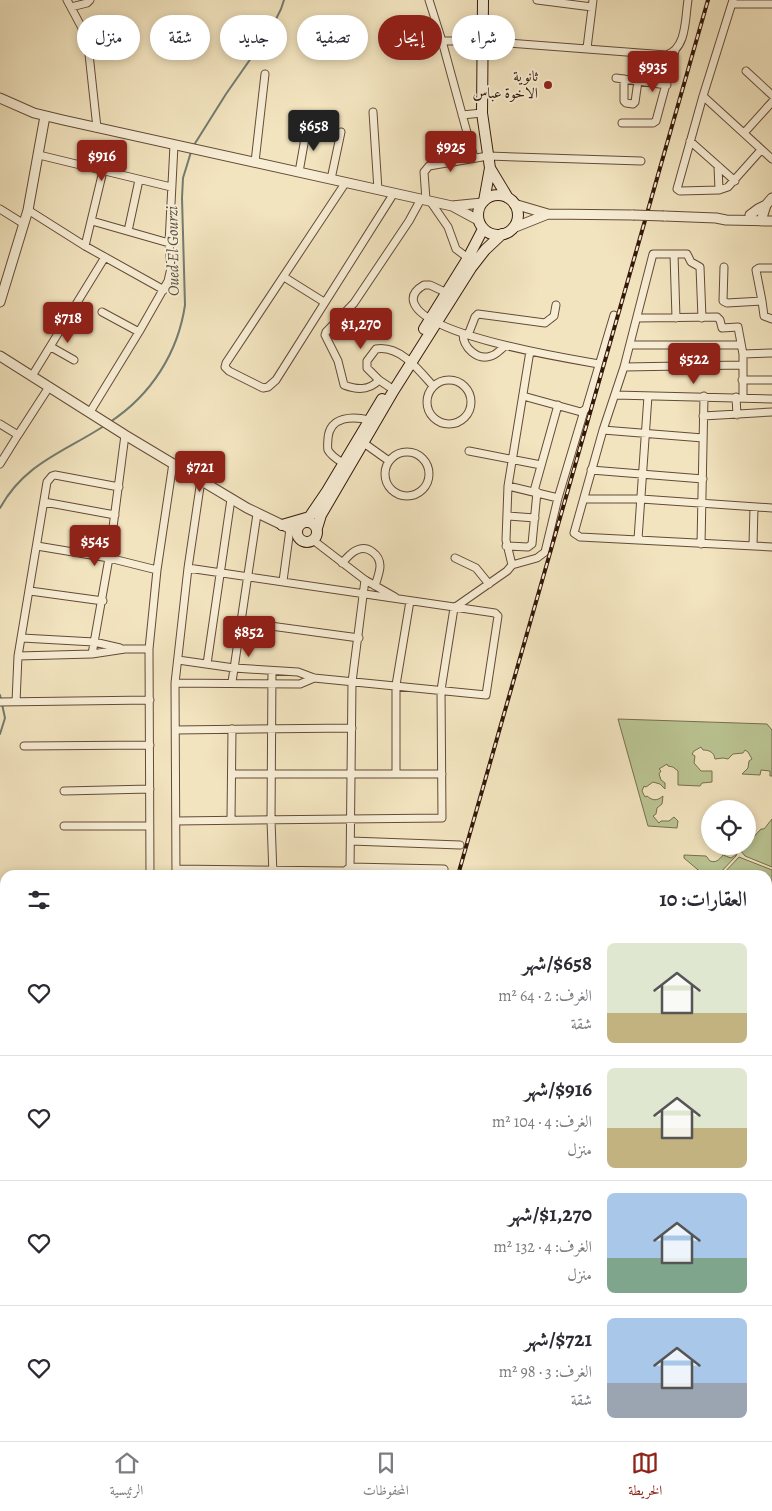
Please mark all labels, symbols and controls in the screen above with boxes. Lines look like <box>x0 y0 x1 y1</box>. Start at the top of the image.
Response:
chip: منزل <box>77 15 140 60</box>
chip: شقة <box>150 15 210 60</box>
chip: جديد <box>220 15 287 60</box>
chip: تصفية <box>297 15 368 60</box>
chip: إيجار <box>378 15 442 60</box>
chip: شراء <box>452 15 515 60</box>
pin: $935 <box>623 51 683 93</box>
text: $935 <box>639 56 667 78</box>
place label: ثانوية الاخوة عباس <box>472 66 538 103</box>
marker: ثانوية الاخوة عباس <box>542 79 554 91</box>
pin: $658 <box>284 110 344 152</box>
text: $658 <box>299 115 329 137</box>
pin: $925 <box>421 130 481 173</box>
text: $925 <box>436 136 466 158</box>
pin: $916 <box>72 140 132 182</box>
text: $916 <box>88 145 116 167</box>
water label: Oued El Gourzi <box>161 206 185 296</box>
pin: $718 <box>38 302 98 344</box>
text: $718 <box>54 307 82 329</box>
pin: $1,270 <box>320 308 402 350</box>
text: $1,270 <box>341 313 381 335</box>
pin: $522 <box>664 342 724 385</box>
text: $522 <box>679 348 709 370</box>
pin: $721 <box>170 450 230 493</box>
text: $721 <box>186 456 214 478</box>
pin: $545 <box>65 524 125 567</box>
text: $545 <box>81 530 109 552</box>
pin: $852 <box>219 616 279 658</box>
text: $852 <box>234 621 264 643</box>
map controls <box>701 800 756 855</box>
button: locate <box>701 800 756 855</box>
text: العقارات: 10 <box>659 885 747 913</box>
icon: filters <box>25 886 53 914</box>
text: $658/شهر <box>522 949 592 977</box>
icon: home <box>647 963 707 1023</box>
icon: heart <box>25 979 53 1007</box>
text: الغرف: 2 · 64 m² <box>498 985 592 1007</box>
text: شقة <box>571 1013 592 1035</box>
text: $916/شهر <box>524 1075 592 1103</box>
icon: home <box>647 1088 707 1148</box>
icon: heart <box>25 1104 53 1132</box>
text: الغرف: 4 · 104 m² <box>492 1111 592 1133</box>
text: منزل <box>567 1139 592 1161</box>
text: $1,270/شهر <box>508 1200 592 1228</box>
icon: home <box>647 1213 707 1273</box>
icon: heart <box>25 1229 53 1257</box>
text: الغرف: 4 · 132 m² <box>493 1236 592 1258</box>
text: منزل <box>567 1264 592 1286</box>
text: $721/شهر <box>525 1325 592 1353</box>
icon: home <box>647 1338 707 1398</box>
icon: heart <box>25 1354 53 1382</box>
text: الغرف: 3 · 98 m² <box>499 1361 592 1383</box>
text: شقة <box>571 1389 592 1411</box>
tab: الرئيسية <box>110 1449 143 1504</box>
tab: المحفوظات <box>363 1449 409 1504</box>
tab: الخريطة <box>628 1449 662 1504</box>

